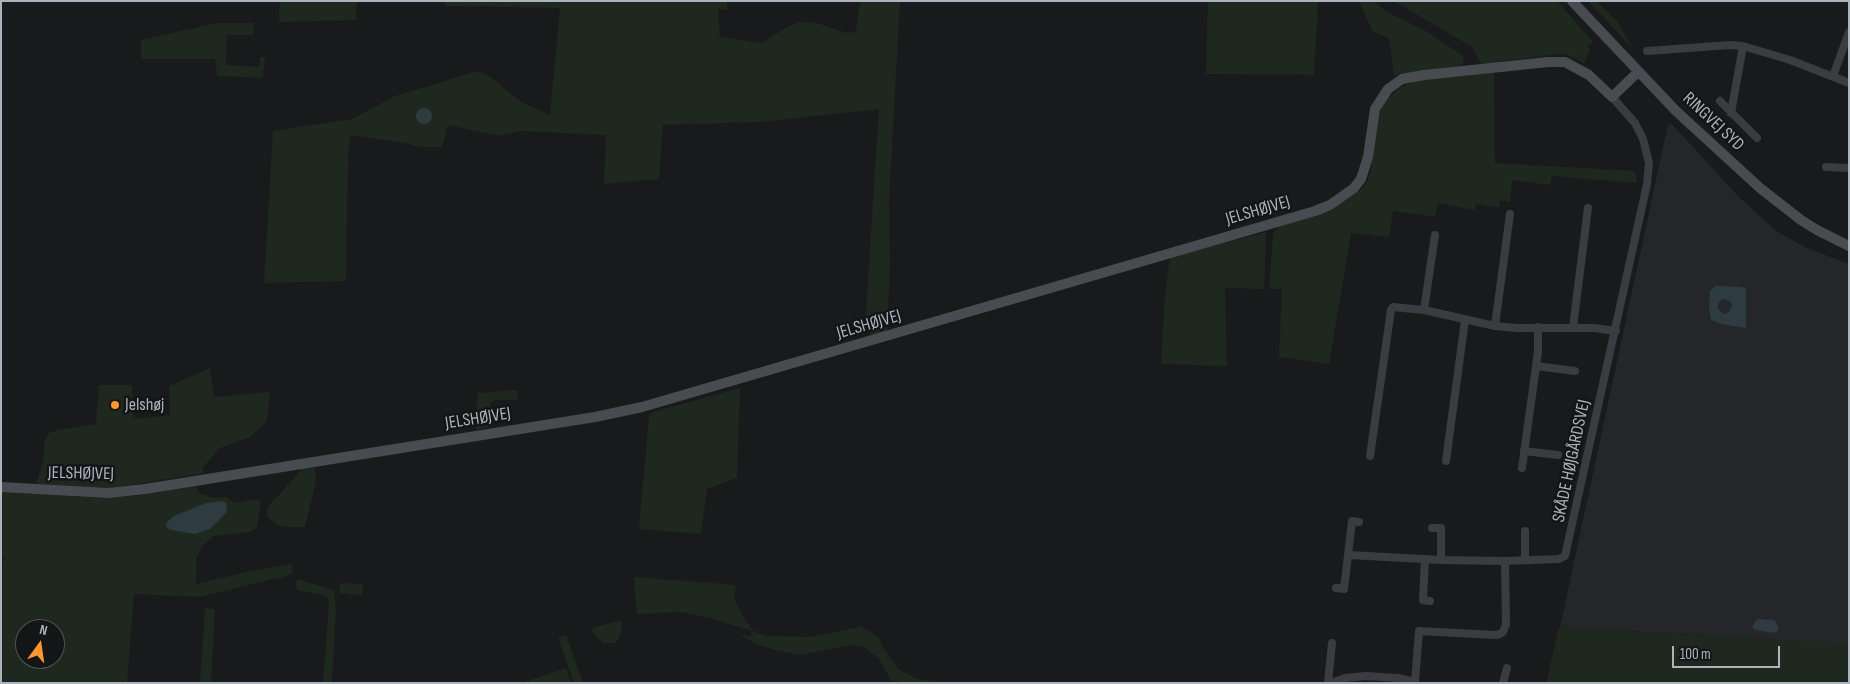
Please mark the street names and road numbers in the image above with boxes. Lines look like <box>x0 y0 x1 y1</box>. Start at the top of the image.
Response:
street label: RINGVEJ SYD <box>1678 88 1748 156</box>
street label: JELSHØJVEJ <box>1223 191 1293 231</box>
street label: JELSHØJVEJ <box>834 305 904 345</box>
street label: SKÅDE HØJGÅRDSVEJ <box>1548 398 1596 524</box>
street label: JELSHØJVEJ <box>444 403 512 435</box>
street label: JELSHØJVEJ <box>48 463 114 485</box>

